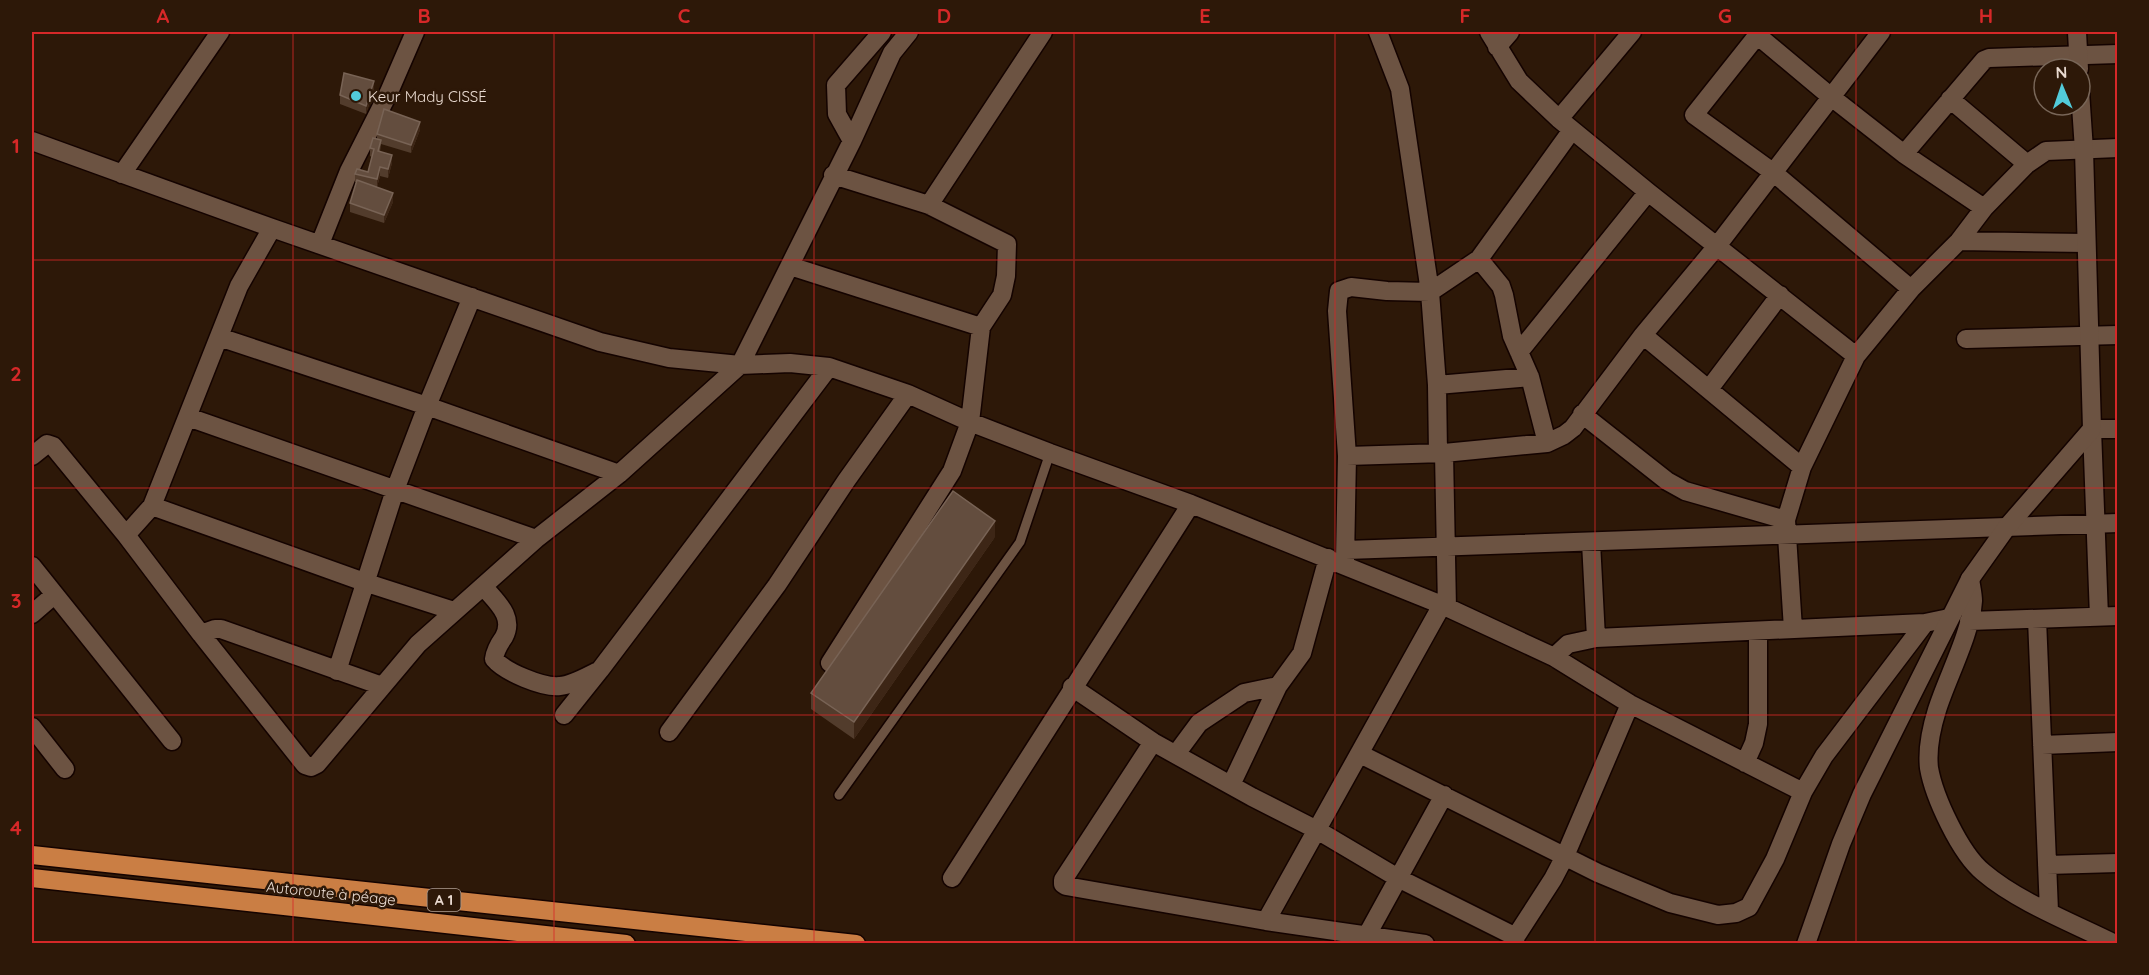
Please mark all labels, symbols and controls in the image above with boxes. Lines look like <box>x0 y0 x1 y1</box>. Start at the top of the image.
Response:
text: A <box>157 3 170 28</box>
text: B <box>417 3 431 28</box>
text: C <box>678 3 691 28</box>
text: D <box>937 3 951 28</box>
text: E <box>1199 3 1211 28</box>
text: F <box>1459 3 1471 28</box>
text: G <box>1718 3 1732 28</box>
text: H <box>1979 3 1993 28</box>
north arrow <box>2032 57 2092 117</box>
text: N <box>2055 62 2068 82</box>
place label: Keur Mady CISSÉ <box>368 87 487 106</box>
marker: Keur Mady CISSÉ <box>349 89 363 103</box>
text: 1 <box>12 133 20 158</box>
text: 2 <box>10 361 22 386</box>
text: 3 <box>11 588 21 613</box>
text: 4 <box>10 815 22 840</box>
street label: Autoroute à péage <box>265 877 397 909</box>
road number: A 1 <box>428 889 460 911</box>

